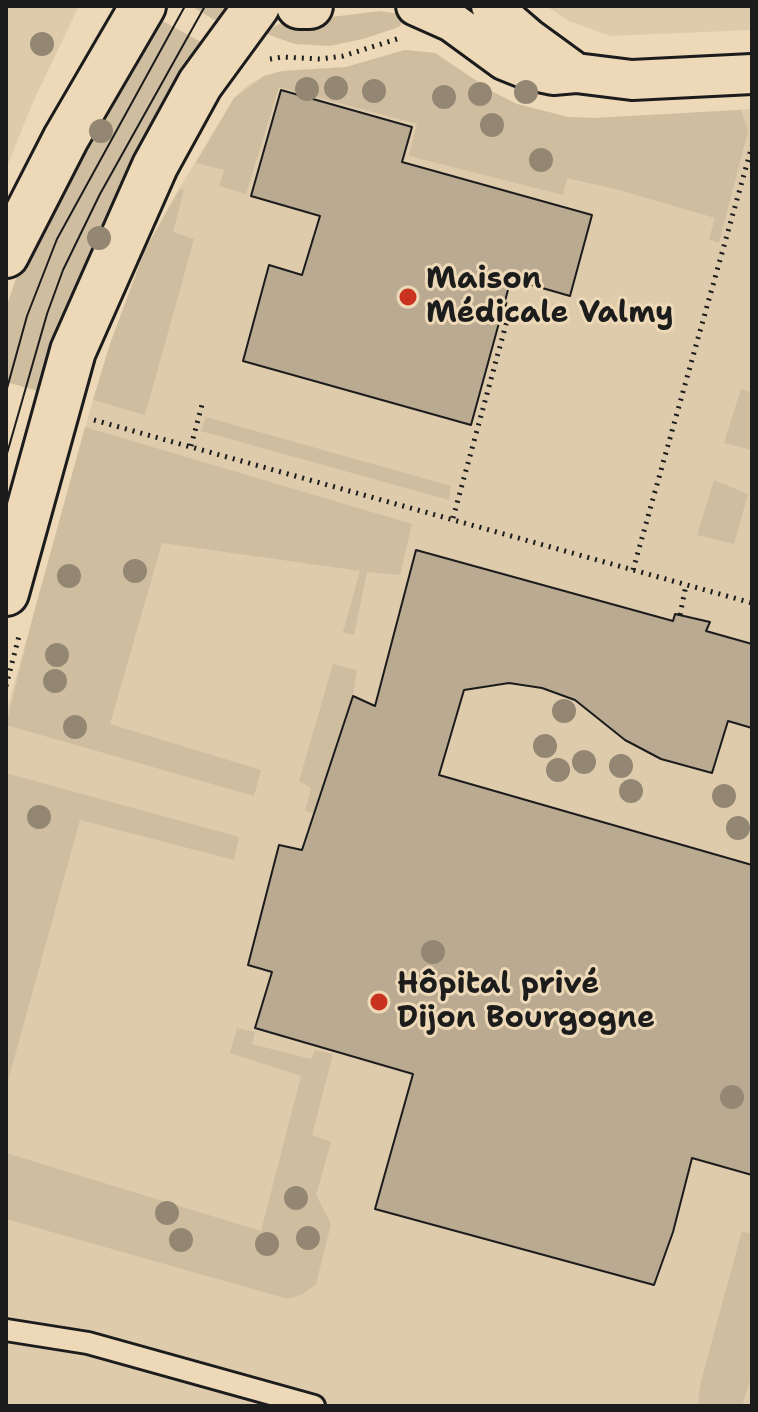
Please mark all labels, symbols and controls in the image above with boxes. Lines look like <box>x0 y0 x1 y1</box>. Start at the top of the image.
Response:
place label: Maison Médicale Valmy <box>426 262 674 332</box>
marker: Maison Médicale Valmy <box>397 286 419 308</box>
place label: Hôpital privé Dijon Bourgogne <box>397 967 655 1038</box>
marker: Hôpital privé Dijon Bourgogne <box>368 991 390 1013</box>

